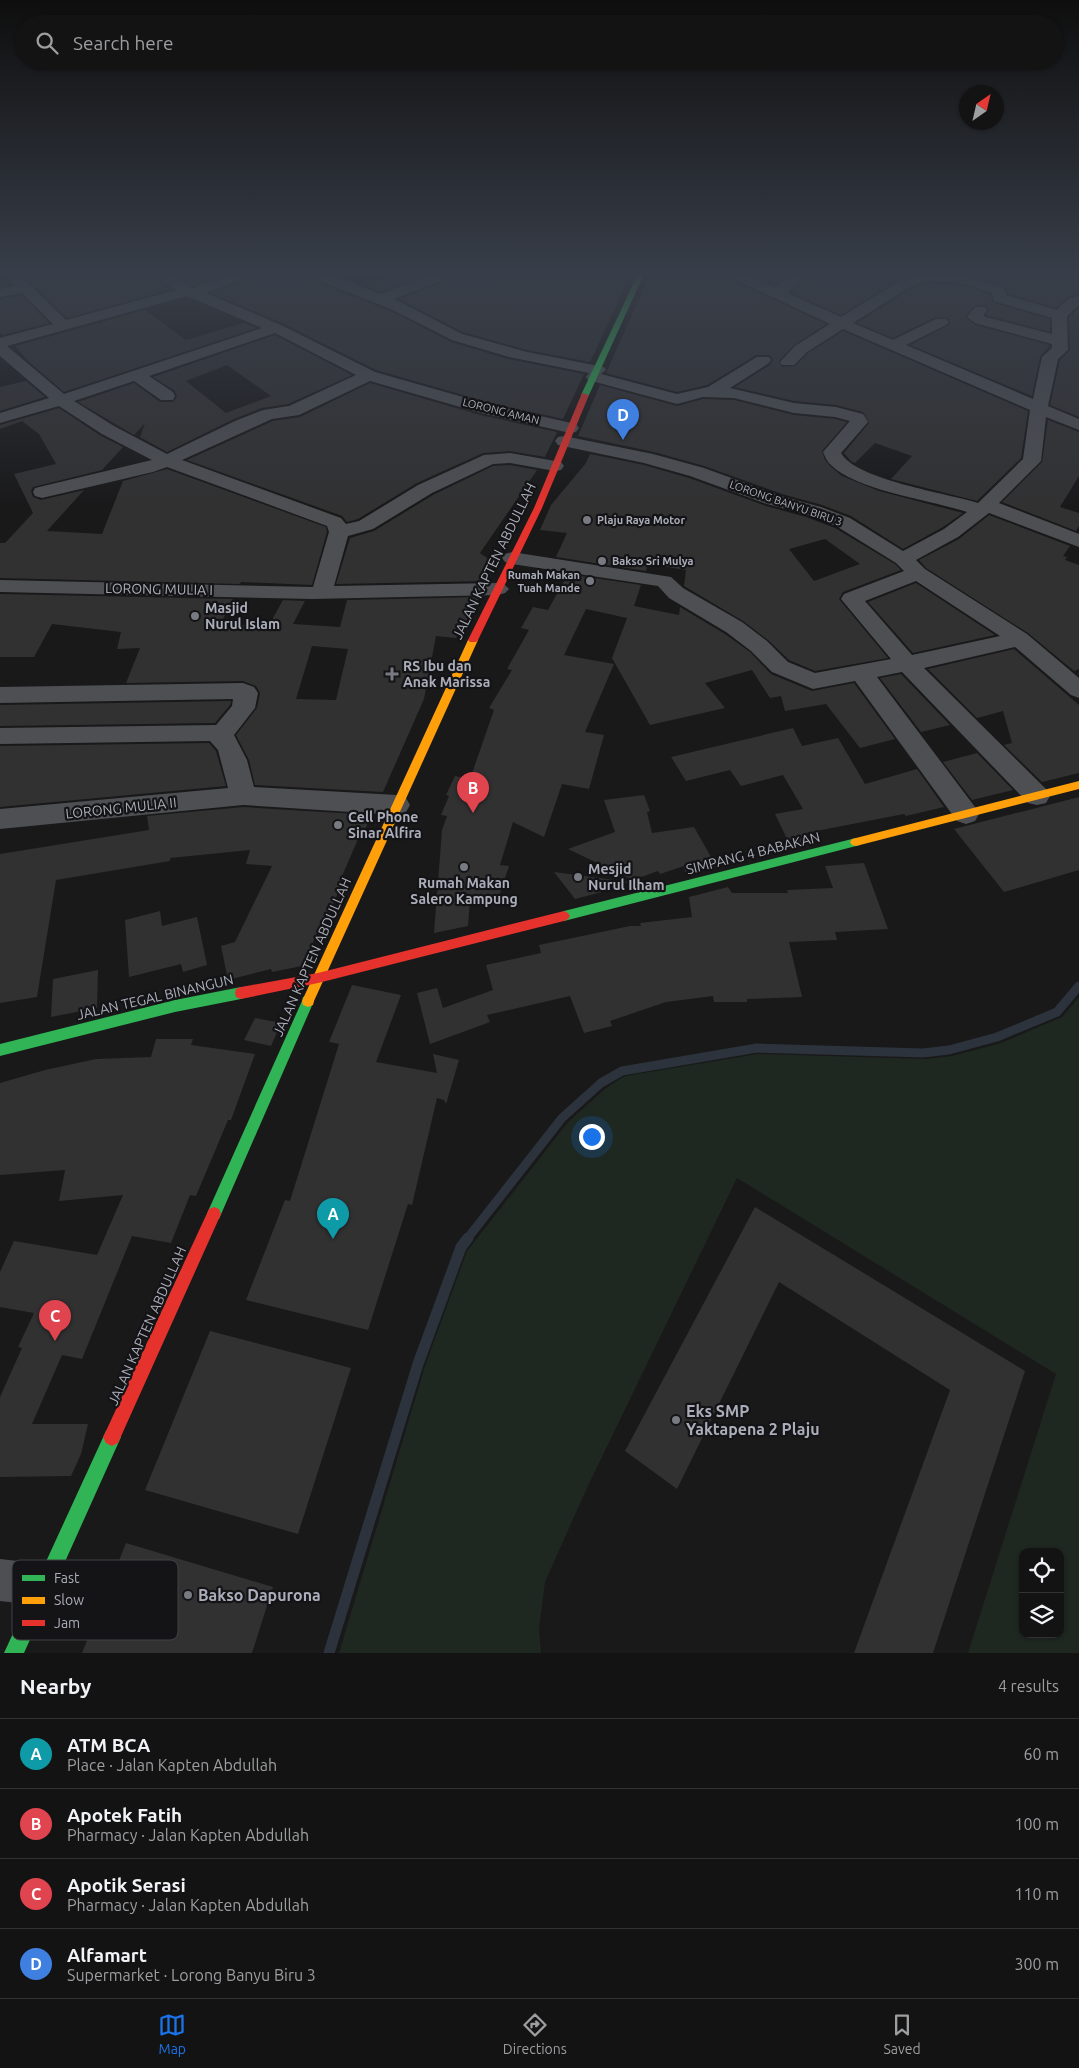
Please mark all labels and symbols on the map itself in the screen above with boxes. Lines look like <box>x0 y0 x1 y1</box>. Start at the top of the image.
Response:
north arrow <box>959 85 1004 130</box>
street label: LORONG AMAN <box>461 396 541 426</box>
pin: D <box>607 399 639 440</box>
street label: LORONG BANYU BIRU 3 <box>728 478 844 528</box>
street label: JALAN KAPTEN ABDULLAH <box>449 480 539 642</box>
marker: Plaju Raya Motor <box>581 514 593 526</box>
place label: Plaju Raya Motor <box>597 514 685 526</box>
marker: Bakso Sri Mulya <box>596 555 608 567</box>
place label: Bakso Sri Mulya <box>612 555 694 567</box>
place label: Rumah Makan Tuah Mande <box>508 569 580 594</box>
marker: Rumah Makan Tuah Mande <box>584 575 596 587</box>
street label: LORONG MULIA I <box>105 580 213 598</box>
place label: Masjid Nurul Islam <box>205 600 280 632</box>
marker: Masjid Nurul Islam <box>189 610 201 622</box>
place label: RS Ibu dan Anak Marissa <box>403 658 490 690</box>
marker: RS Ibu dan Anak Marissa <box>385 667 399 681</box>
pin: B <box>457 772 489 813</box>
street label: LORONG MULIA II <box>65 794 177 822</box>
place label: Cell Phone Sinar Alfira <box>348 809 422 841</box>
marker: Cell Phone Sinar Alfira <box>332 819 344 831</box>
street label: SIMPANG 4 BABAKAN <box>684 829 822 877</box>
marker: Rumah Makan Salero Kampung <box>458 861 470 873</box>
place label: Mesjid Nurul Ilham <box>588 861 664 893</box>
marker: Mesjid Nurul Ilham <box>572 871 584 883</box>
street label: JALAN KAPTEN ABDULLAH <box>270 875 354 1039</box>
place label: Rumah Makan Salero Kampung <box>410 875 518 907</box>
street label: JALAN TEGAL BINANGUN <box>75 971 235 1023</box>
your location <box>579 1124 605 1150</box>
pin: A <box>317 1198 349 1239</box>
street label: JALAN KAPTEN ABDULLAH <box>105 1244 189 1408</box>
pin: C <box>39 1300 71 1341</box>
place label: Eks SMP Yaktapena 2 Plaju <box>686 1402 820 1438</box>
marker: Eks SMP Yaktapena 2 Plaju <box>670 1414 682 1426</box>
legend <box>12 1560 178 1640</box>
text: Fast <box>54 1570 80 1586</box>
place label: Bakso Dapurona <box>198 1586 321 1604</box>
marker: Bakso Dapurona <box>182 1589 194 1601</box>
text: Slow <box>54 1592 84 1608</box>
text: Jam <box>54 1615 80 1631</box>

